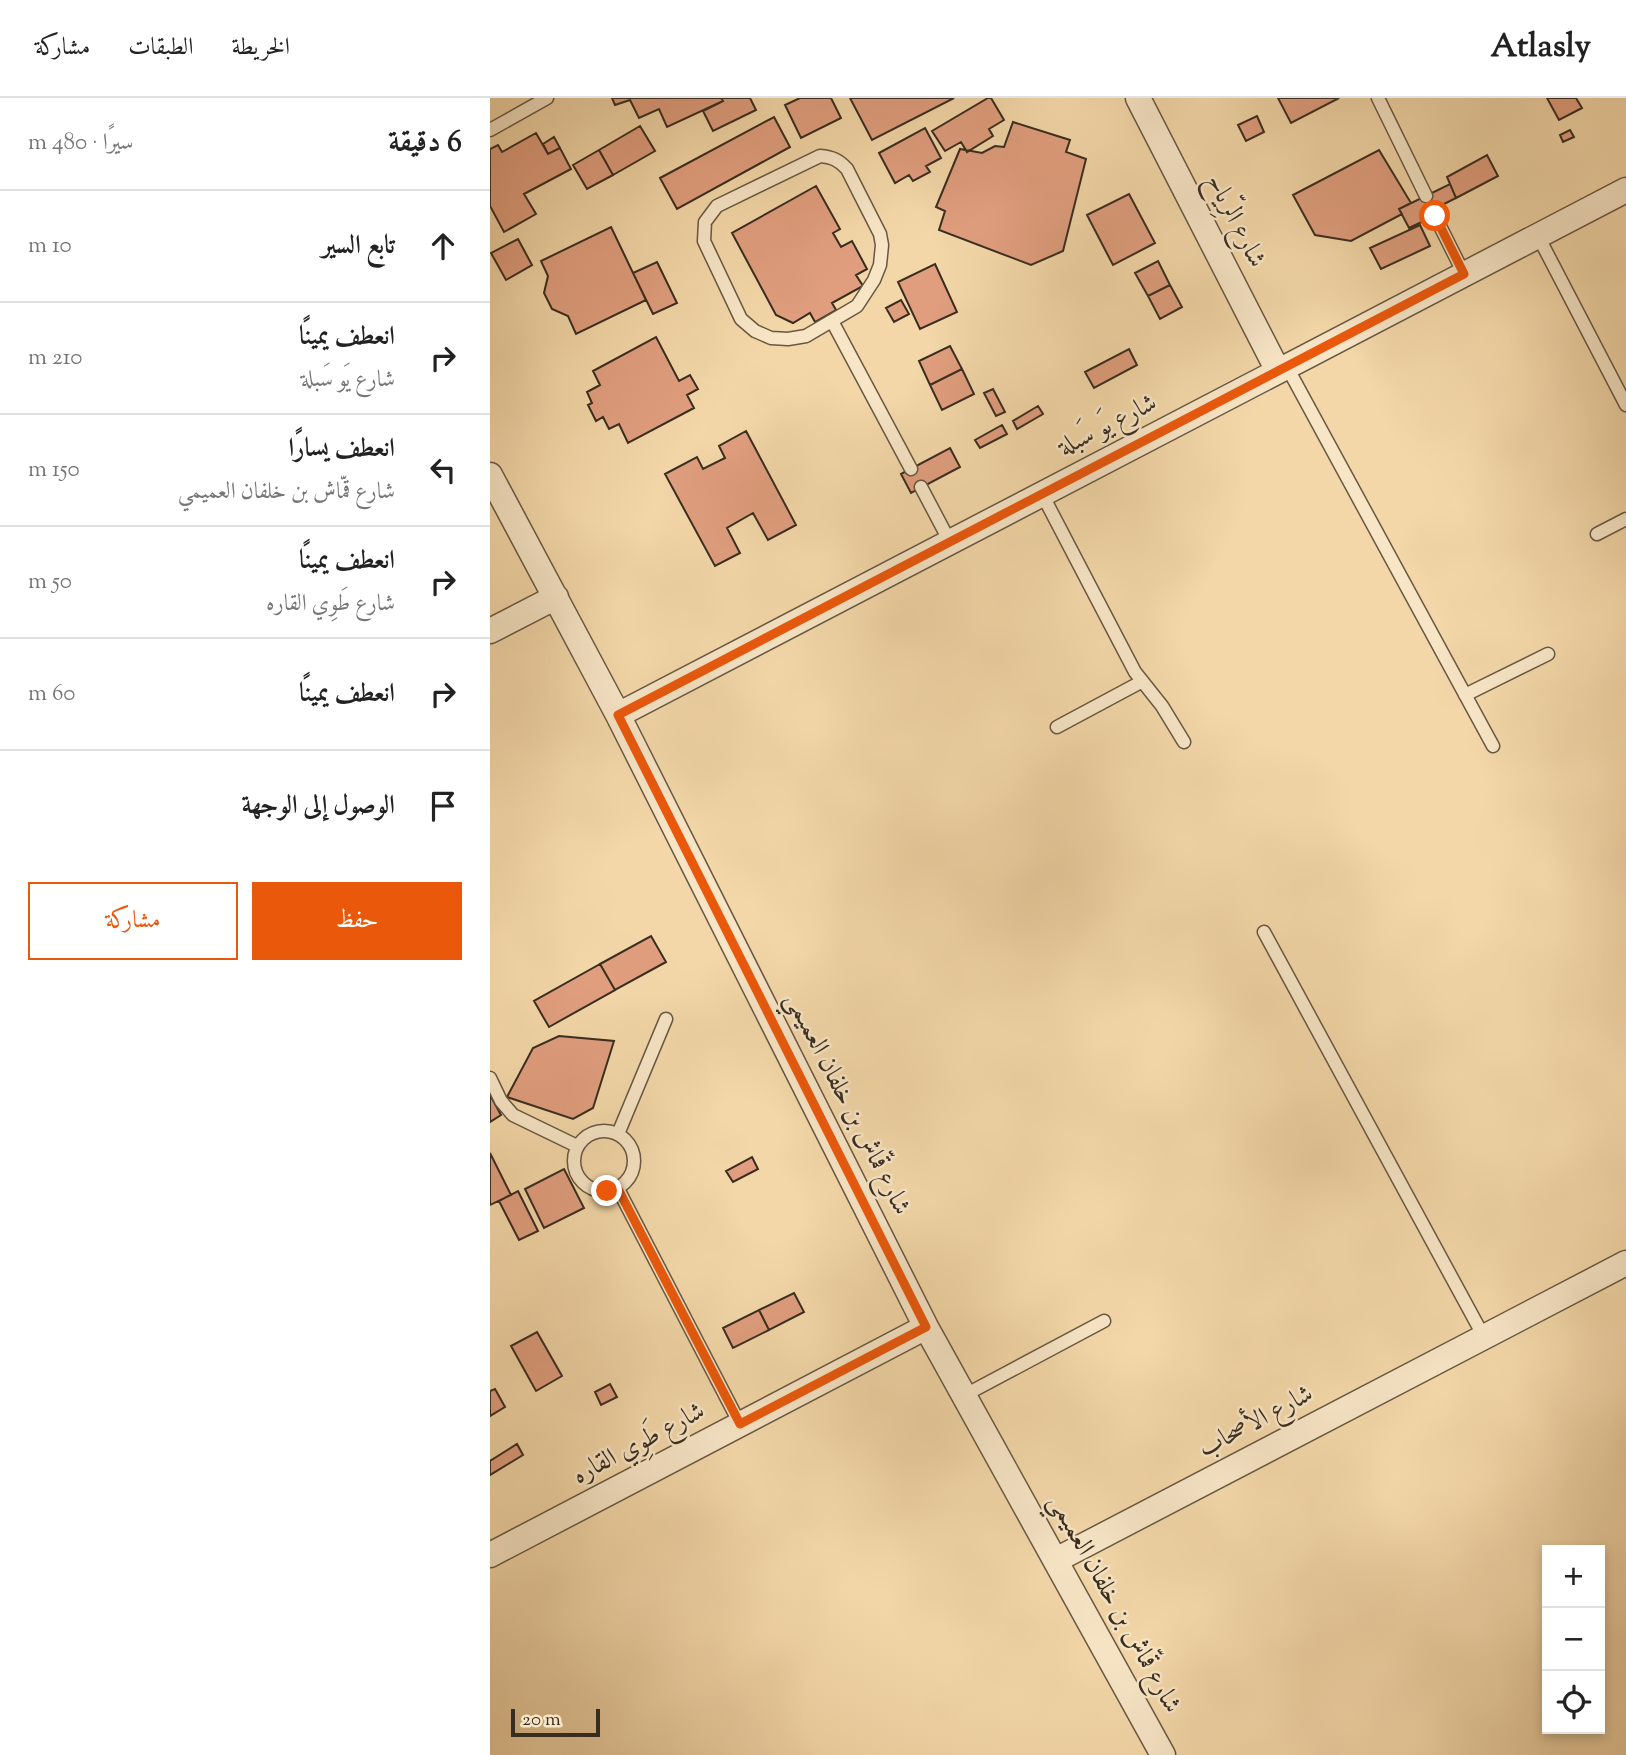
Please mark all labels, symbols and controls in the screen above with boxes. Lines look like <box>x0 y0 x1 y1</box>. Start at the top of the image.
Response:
text: Atlasly <box>1491 24 1591 72</box>
text: مشاركة <box>35 31 90 65</box>
text: الطبقات <box>128 31 194 65</box>
text: الخريطة <box>232 31 290 65</box>
text: 6 دقيقة <box>388 122 462 165</box>
text: سيرًا · 480 m <box>28 127 133 160</box>
street label: شارع الرِّياح <box>1193 167 1276 276</box>
route start <box>1419 200 1450 231</box>
icon: ahead <box>424 227 462 265</box>
text: تابع السير <box>322 228 395 265</box>
text: 10 m <box>28 230 72 263</box>
text: انعطف يمينًا <box>299 319 395 356</box>
icon: right <box>424 339 462 377</box>
text: 210 m <box>28 342 82 375</box>
text: شارع يَو سَبلة <box>301 364 395 397</box>
street label: شارع يَو سَبلة <box>1049 384 1164 468</box>
text: انعطف يسارًا <box>288 431 395 468</box>
icon: left <box>424 451 462 489</box>
text: 150 m <box>28 454 80 487</box>
text: شارع قمّاش بن خلفان العميمي <box>178 476 395 509</box>
text: انعطف يمينًا <box>299 543 395 580</box>
icon: right <box>424 563 462 601</box>
text: 50 m <box>28 566 72 599</box>
text: شارع طَوِي القاره <box>266 588 395 621</box>
icon: right <box>424 675 462 713</box>
text: انعطف يمينًا <box>299 676 395 713</box>
text: 60 m <box>28 678 76 711</box>
icon: arrive <box>424 787 462 825</box>
text: الوصول إلى الوجهة <box>241 788 395 825</box>
button: مشاركة <box>28 882 238 960</box>
button: حفظ <box>252 882 462 960</box>
street label: شارع قمّاش بن خلفان العميمي <box>771 985 921 1224</box>
route end <box>591 1175 622 1206</box>
street label: شارع الأصحاب <box>1191 1374 1321 1469</box>
street label: شارع طَوِي القاره <box>565 1392 712 1495</box>
street label: شارع قمّاش بن خلفان العميمي <box>1035 1487 1191 1722</box>
map controls <box>1542 1545 1605 1734</box>
button: + <box>1542 1545 1605 1608</box>
button: − <box>1542 1608 1605 1671</box>
button: locate <box>1542 1671 1605 1734</box>
scale bar <box>511 1706 600 1738</box>
text: 20 m <box>522 1707 561 1734</box>

